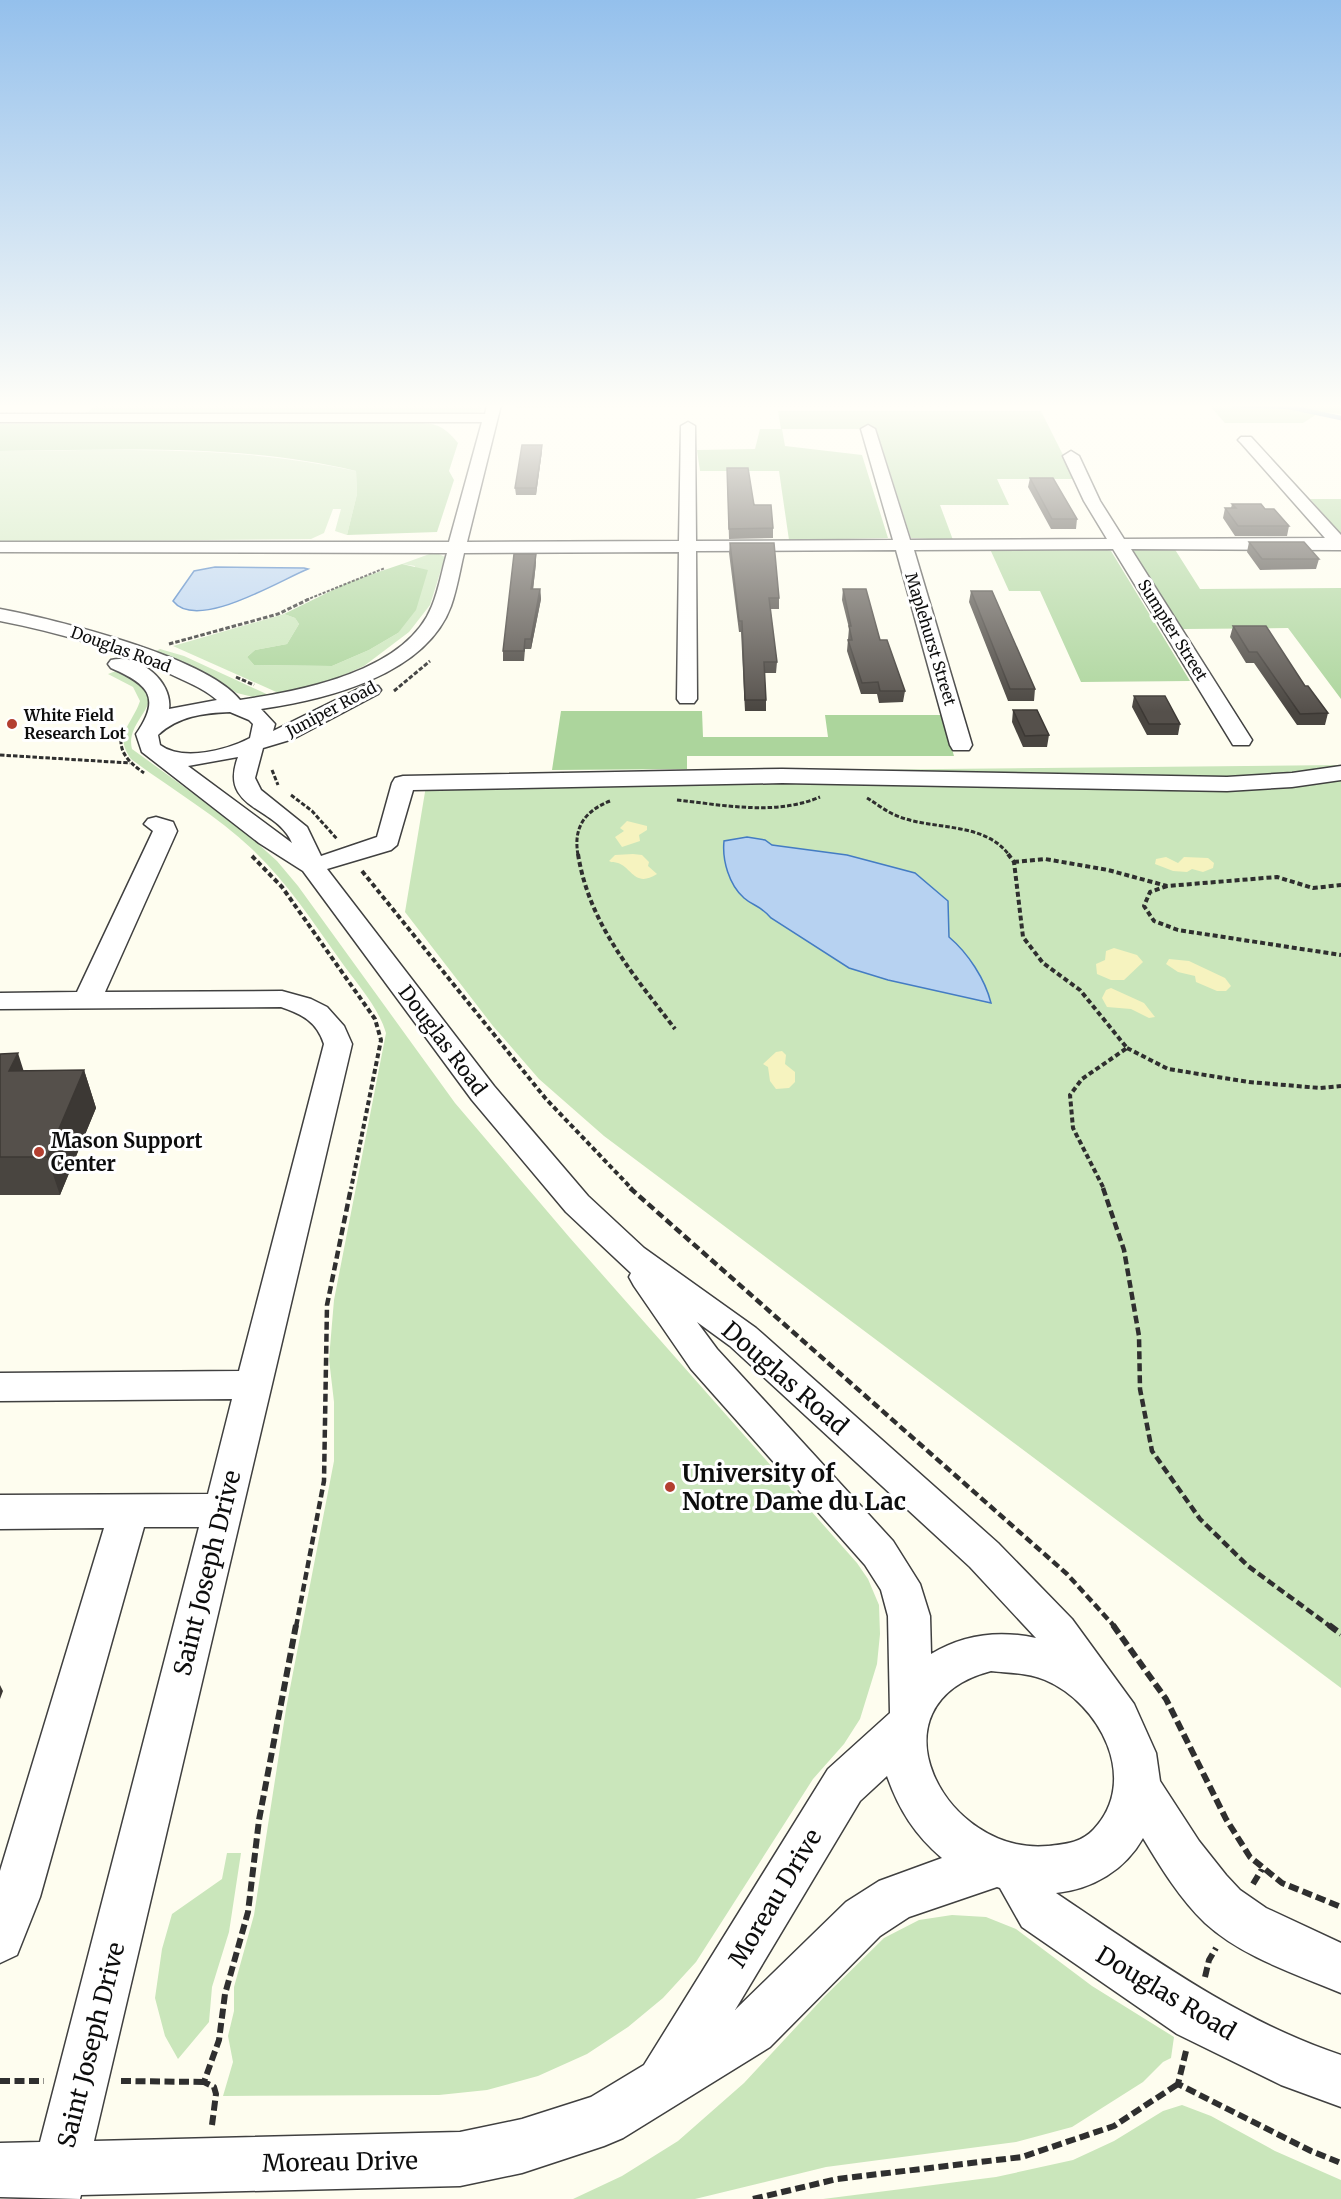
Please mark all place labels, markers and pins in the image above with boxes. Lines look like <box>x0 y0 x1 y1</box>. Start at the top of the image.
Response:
place label: White Field Research Lot <box>23 705 127 743</box>
marker: White Field Research Lot <box>5 717 19 731</box>
place label: Mason Support Center <box>51 1128 203 1176</box>
marker: Mason Support Center <box>32 1145 46 1159</box>
place label: University of Notre Dame du Lac <box>682 1458 906 1517</box>
marker: University of Notre Dame du Lac <box>663 1480 677 1494</box>

